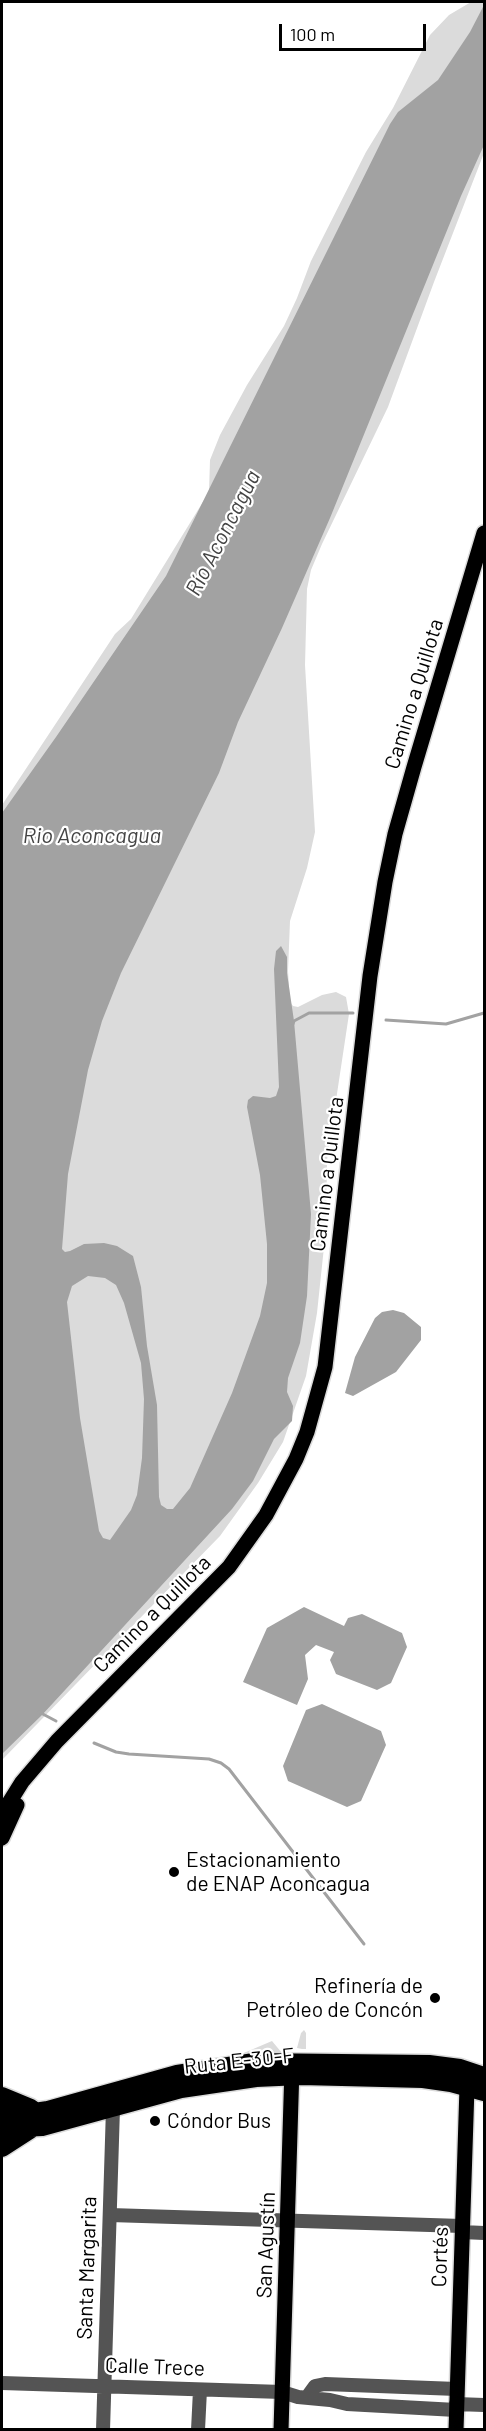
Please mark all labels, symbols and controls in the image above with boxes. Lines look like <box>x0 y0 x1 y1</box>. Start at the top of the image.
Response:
scale bar <box>282 12 429 50</box>
text: 100 m <box>290 23 335 45</box>
water label: Río Aconcagua <box>180 466 266 600</box>
street label: Camino a Quillota <box>379 616 449 772</box>
water label: Rio Aconcagua <box>23 823 161 849</box>
street label: Camino a Quillota <box>305 1095 349 1253</box>
street label: Camino a Quillota <box>88 1550 216 1678</box>
place label: Estacionamiento de ENAP Aconcagua <box>186 1847 370 1897</box>
marker: Estacionamiento de ENAP Aconcagua <box>167 1865 181 1879</box>
place label: Refinería de Petróleo de Concón <box>246 1973 423 2023</box>
marker: Refinería de Petróleo de Concón <box>428 1991 442 2005</box>
street label: Ruta E-30-F <box>183 2043 295 2079</box>
place label: Cóndor Bus <box>167 2108 271 2134</box>
marker: Cóndor Bus <box>148 2114 162 2128</box>
street label: San Agustín <box>252 2191 280 2299</box>
street label: Santa Margarita <box>72 2196 102 2340</box>
street label: Cortés <box>426 2226 454 2288</box>
street label: Calle Trece <box>105 2353 205 2381</box>

